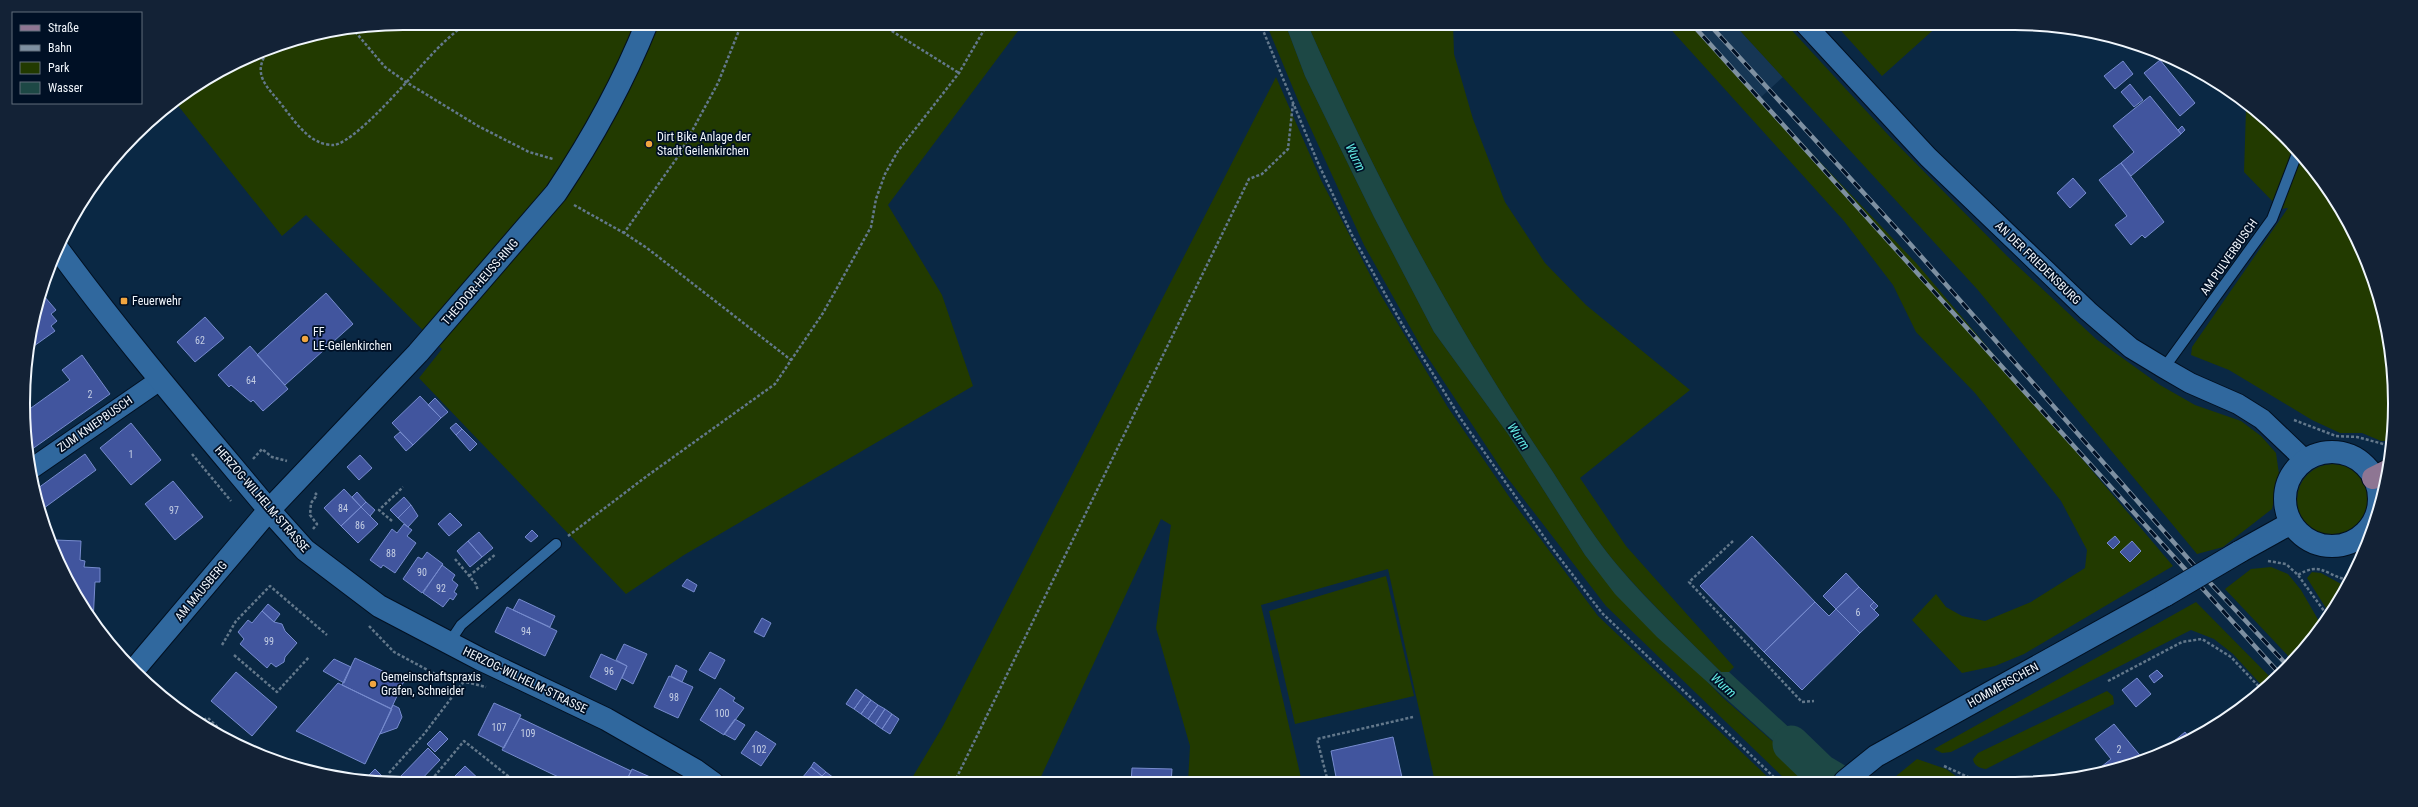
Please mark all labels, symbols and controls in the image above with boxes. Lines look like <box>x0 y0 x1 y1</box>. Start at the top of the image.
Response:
legend <box>12 12 142 104</box>
text: Straße <box>48 21 79 35</box>
text: Bahn <box>48 41 72 55</box>
text: Park <box>48 61 70 75</box>
text: Wasser <box>48 81 83 95</box>
place label: Dirt Bike Anlage der Stadt Geilenkirchen <box>657 130 751 158</box>
marker: Dirt Bike Anlage der Stadt Geilenkirchen <box>644 139 654 149</box>
water label: Wurm <box>1342 141 1369 174</box>
street label: AM PULVERBUSCH <box>2198 216 2260 298</box>
street label: AN DER FRIEDENSBURG <box>1992 219 2084 307</box>
street label: THEODOR-HEUSS-RING <box>439 236 521 328</box>
place label: Feuerwehr <box>132 294 182 308</box>
marker: Feuerwehr <box>119 296 129 306</box>
place label: FF LE-Geilenkirchen <box>313 325 392 353</box>
marker: FF LE-Geilenkirchen <box>300 334 310 344</box>
house number: 62 <box>195 335 205 346</box>
house number: 64 <box>246 375 256 386</box>
house number: 2 <box>88 389 93 400</box>
street label: ZUM KNIEPBUSCH <box>55 393 135 455</box>
water label: Wurm <box>1504 420 1533 452</box>
street label: HERZOG-WILHELM-STRASSE <box>212 443 312 555</box>
house number: 1 <box>129 449 133 460</box>
house number: 84 <box>338 503 348 514</box>
house number: 97 <box>169 505 179 516</box>
house number: 86 <box>355 520 365 531</box>
house number: 88 <box>386 548 396 559</box>
street label: AM MAUSBERG <box>172 558 230 624</box>
house number: 90 <box>417 567 427 578</box>
house number: 92 <box>436 583 446 594</box>
house number: 6 <box>1856 607 1861 618</box>
house number: 94 <box>521 626 531 637</box>
house number: 99 <box>264 636 274 647</box>
street label: HERZOG-WILHELM-STRASSE <box>461 644 589 716</box>
street label: HOMMERSCHEN <box>1965 660 2041 710</box>
house number: 96 <box>604 666 614 677</box>
place label: Gemeinschaftspraxis Grafen, Schneider <box>381 670 481 698</box>
water label: Wurm <box>1708 670 1739 701</box>
marker: Gemeinschaftspraxis Grafen, Schneider <box>368 679 378 689</box>
house number: 98 <box>669 692 679 703</box>
house number: 100 <box>715 708 729 719</box>
house number: 107 <box>492 722 506 733</box>
house number: 109 <box>521 728 535 739</box>
house number: 102 <box>752 744 766 755</box>
house number: 2 <box>2117 744 2122 755</box>

